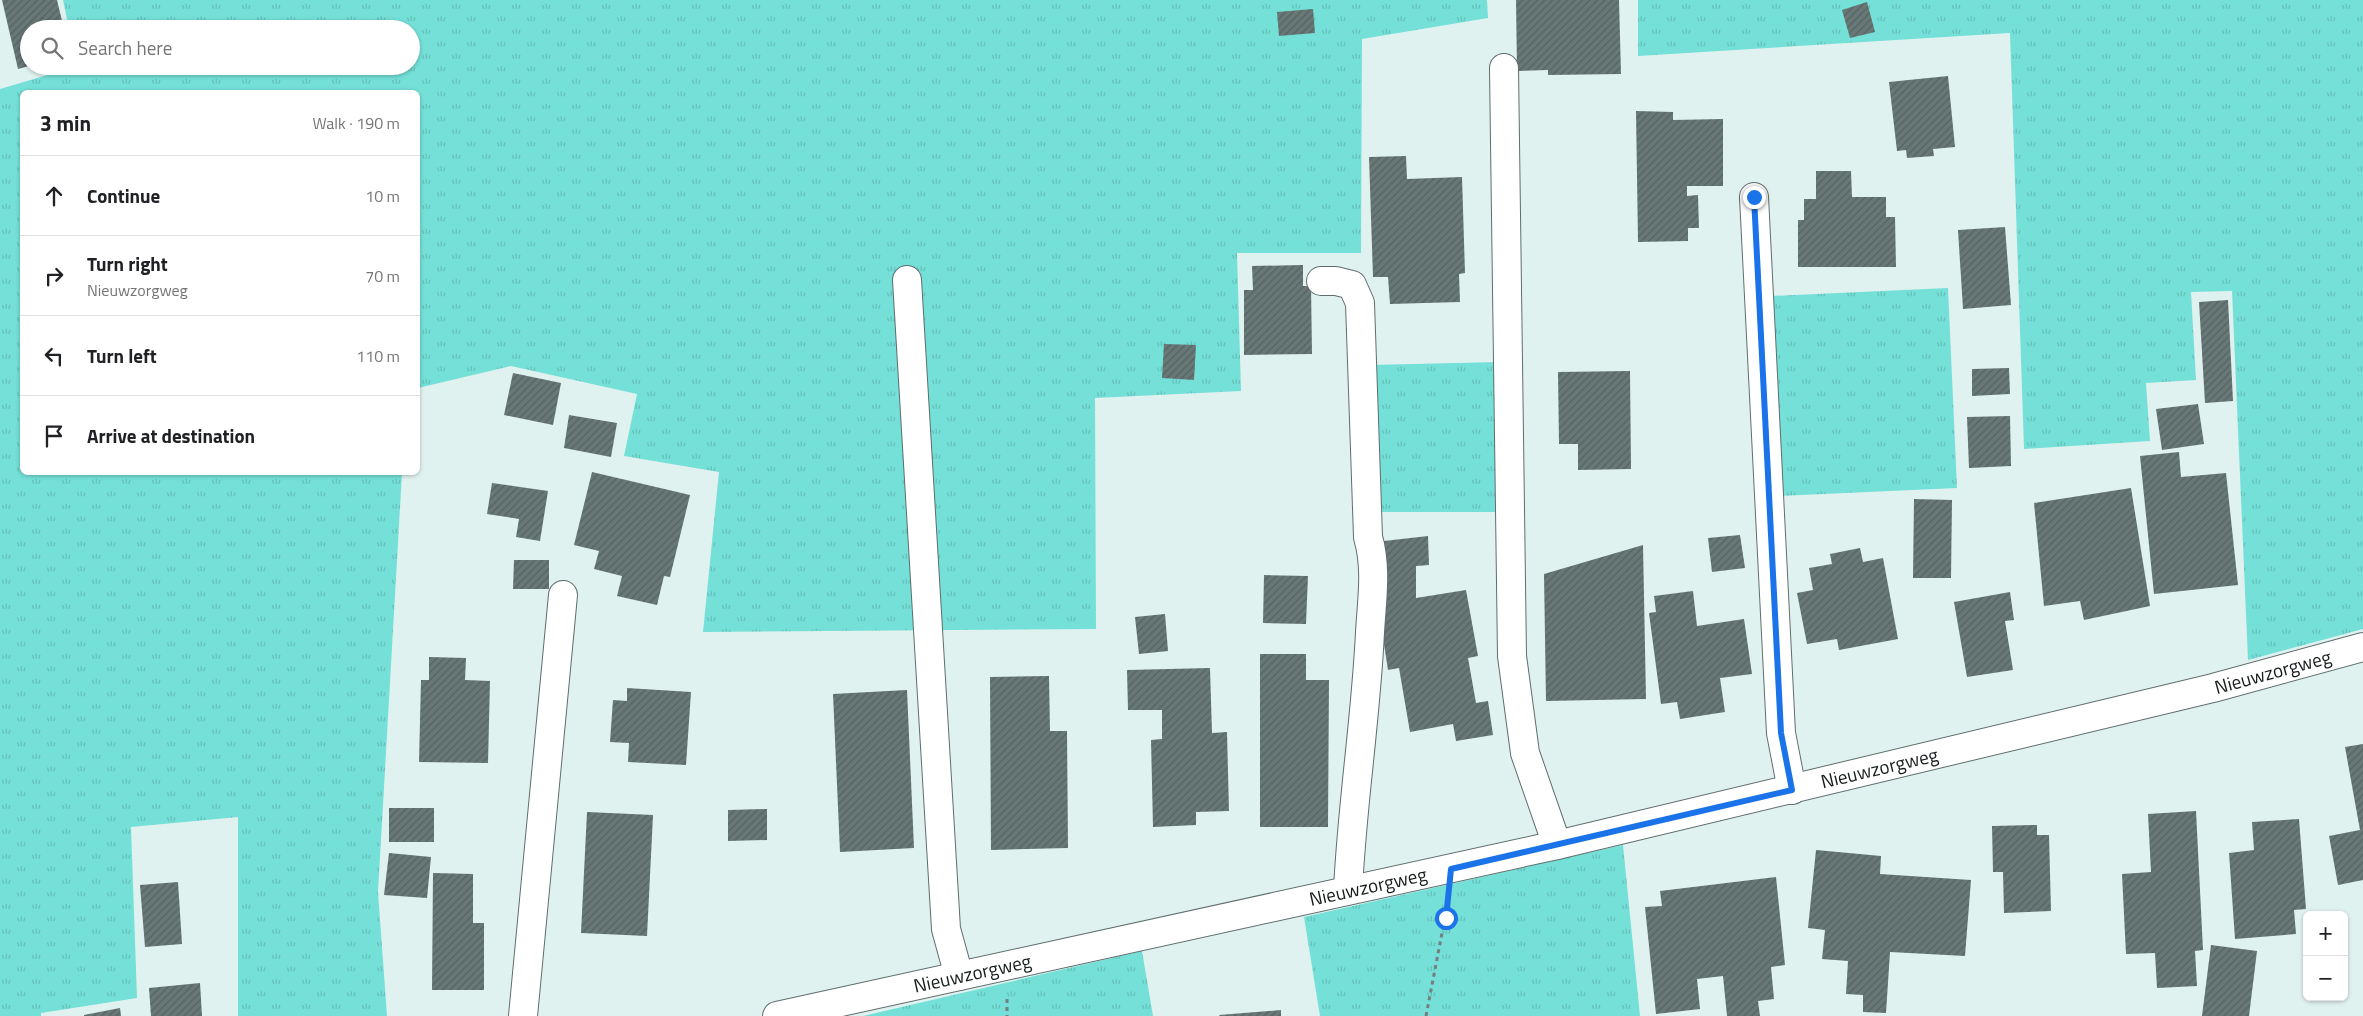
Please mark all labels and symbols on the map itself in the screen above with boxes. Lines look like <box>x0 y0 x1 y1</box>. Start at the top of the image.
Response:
route end <box>1743 186 1766 209</box>
street label: Nieuwzorgweg <box>2211 641 2334 701</box>
street label: Nieuwzorgweg <box>1818 739 1941 795</box>
street label: Nieuwzorgweg <box>1306 859 1430 913</box>
route start <box>1435 907 1458 930</box>
street label: Nieuwzorgweg <box>911 946 1034 1000</box>

